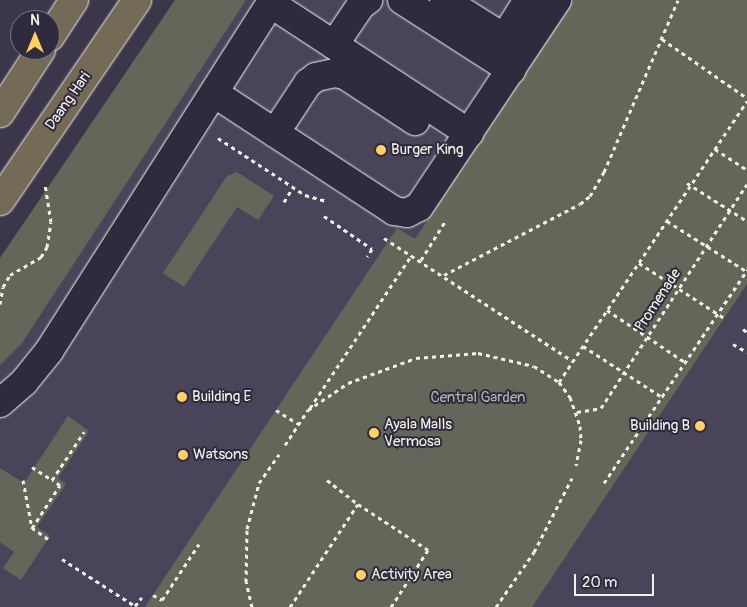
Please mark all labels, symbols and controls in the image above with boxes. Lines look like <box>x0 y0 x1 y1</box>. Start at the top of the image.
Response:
north arrow <box>10 10 60 60</box>
text: N <box>30 12 40 29</box>
street label: Daang Hari <box>42 69 94 133</box>
place label: Burger King <box>391 141 464 159</box>
marker: Burger King <box>375 144 387 156</box>
street label: Promenade <box>631 265 685 335</box>
place label: Building E <box>192 388 251 406</box>
park label: Central Garden <box>431 389 525 407</box>
marker: Building E <box>176 391 188 403</box>
place label: Ayala Malls Vermosa <box>384 415 452 450</box>
place label: Building B <box>630 417 690 435</box>
marker: Building B <box>694 420 706 432</box>
marker: Ayala Malls Vermosa <box>368 427 380 439</box>
place label: Watsons <box>193 446 248 464</box>
marker: Watsons <box>177 449 189 461</box>
scale bar <box>577 564 657 596</box>
place label: Activity Area <box>371 566 452 584</box>
marker: Activity Area <box>355 569 367 581</box>
text: 20 m <box>582 573 617 592</box>

